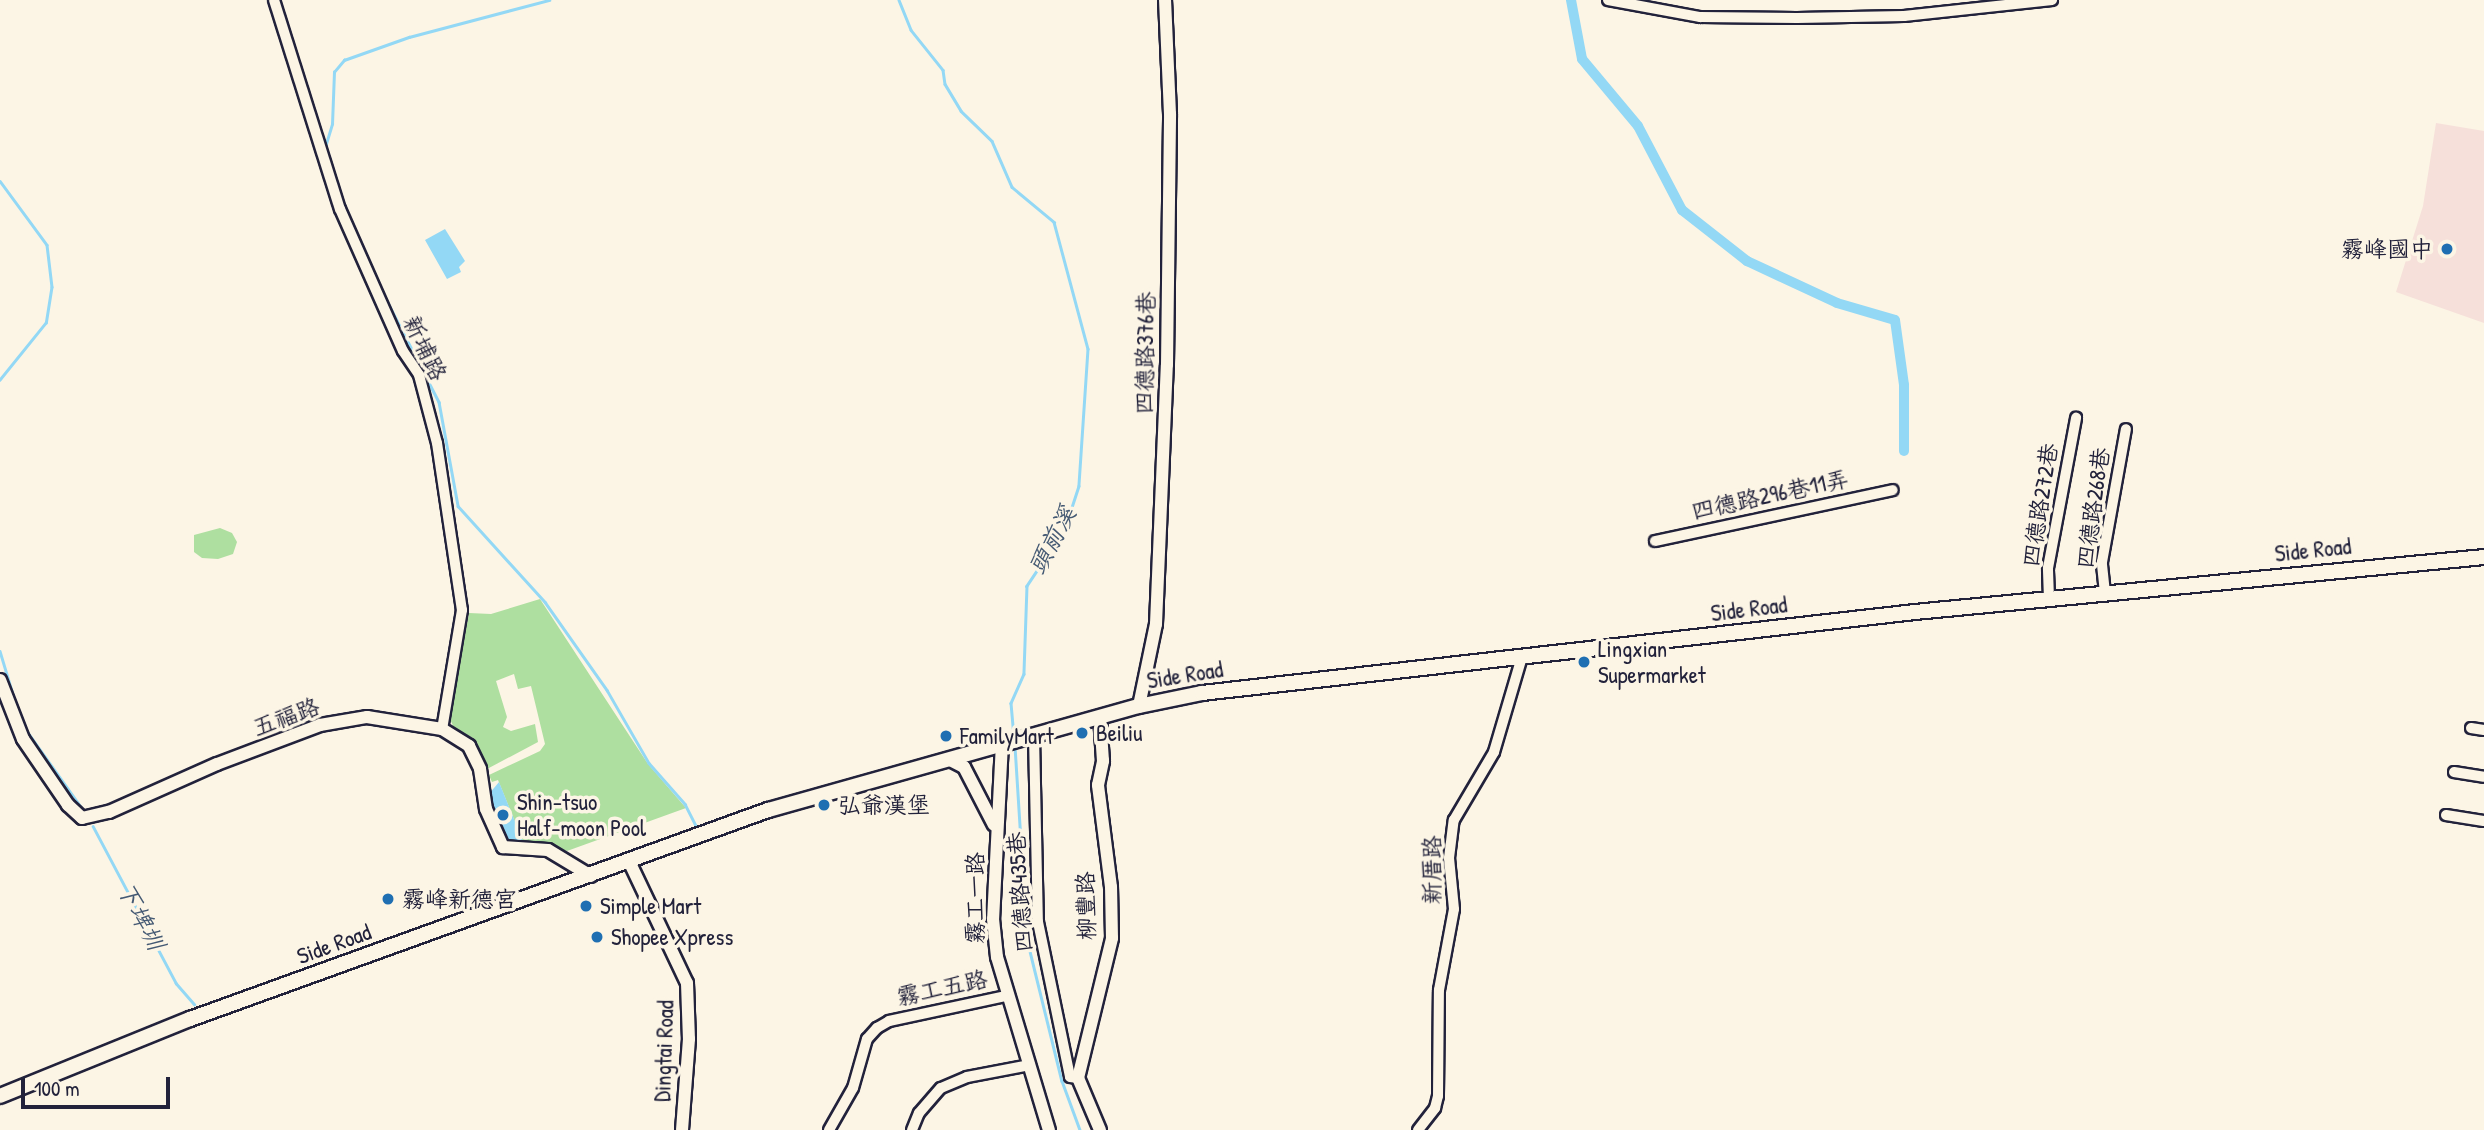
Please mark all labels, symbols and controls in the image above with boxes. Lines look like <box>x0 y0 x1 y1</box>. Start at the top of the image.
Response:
place label: 霧峰國中 <box>2341 235 2433 263</box>
marker: 霧峰國中 <box>2439 241 2455 257</box>
street label: 四德路376巷 <box>1130 291 1160 415</box>
street label: 新埔路 <box>397 311 453 385</box>
street label: 四德路272巷 <box>2017 441 2063 569</box>
street label: 四德路268巷 <box>2071 446 2115 570</box>
street label: 四德路296巷11弄 <box>1689 465 1851 525</box>
water label: 頭前溪 <box>1022 501 1082 579</box>
street label: Side Road <box>2273 532 2353 568</box>
street label: Side Road <box>1709 591 1789 627</box>
place label: Lingxian Supermarket <box>1598 635 1706 689</box>
marker: Lingxian Supermarket <box>1576 654 1592 670</box>
street label: Side Road <box>1145 655 1225 695</box>
street label: 五福路 <box>249 692 323 742</box>
place label: Beiliu <box>1096 719 1142 747</box>
place label: FamilyMart <box>960 722 1054 750</box>
marker: Beiliu <box>1074 725 1090 741</box>
marker: FamilyMart <box>938 728 954 744</box>
place label: Shin-tsuo Half-moon Pool <box>517 788 646 842</box>
place label: 弘爺漢堡 <box>838 791 930 819</box>
marker: 弘爺漢堡 <box>816 797 832 813</box>
marker: Shin-tsuo Half-moon Pool <box>495 807 511 823</box>
street label: 四德路435巷 <box>1002 831 1038 953</box>
street label: 新厝路 <box>1418 836 1446 904</box>
street label: 霧工一路 <box>961 852 989 944</box>
street label: 柳豐路 <box>1072 871 1100 941</box>
water label: 下埤圳 <box>111 877 171 955</box>
place label: 霧峰新德宮 <box>402 885 517 913</box>
marker: 霧峰新德宮 <box>380 891 396 907</box>
place label: Simple Mart <box>600 892 701 920</box>
marker: Simple Mart <box>578 898 594 914</box>
street label: Side Road <box>293 918 375 970</box>
place label: Shopee Xpress <box>611 923 733 951</box>
marker: Shopee Xpress <box>589 929 605 945</box>
street label: 霧工五路 <box>894 965 990 1011</box>
street label: Dingtai Road <box>648 1000 680 1102</box>
scale bar <box>24 1064 173 1108</box>
text: 100 m <box>34 1074 80 1103</box>

